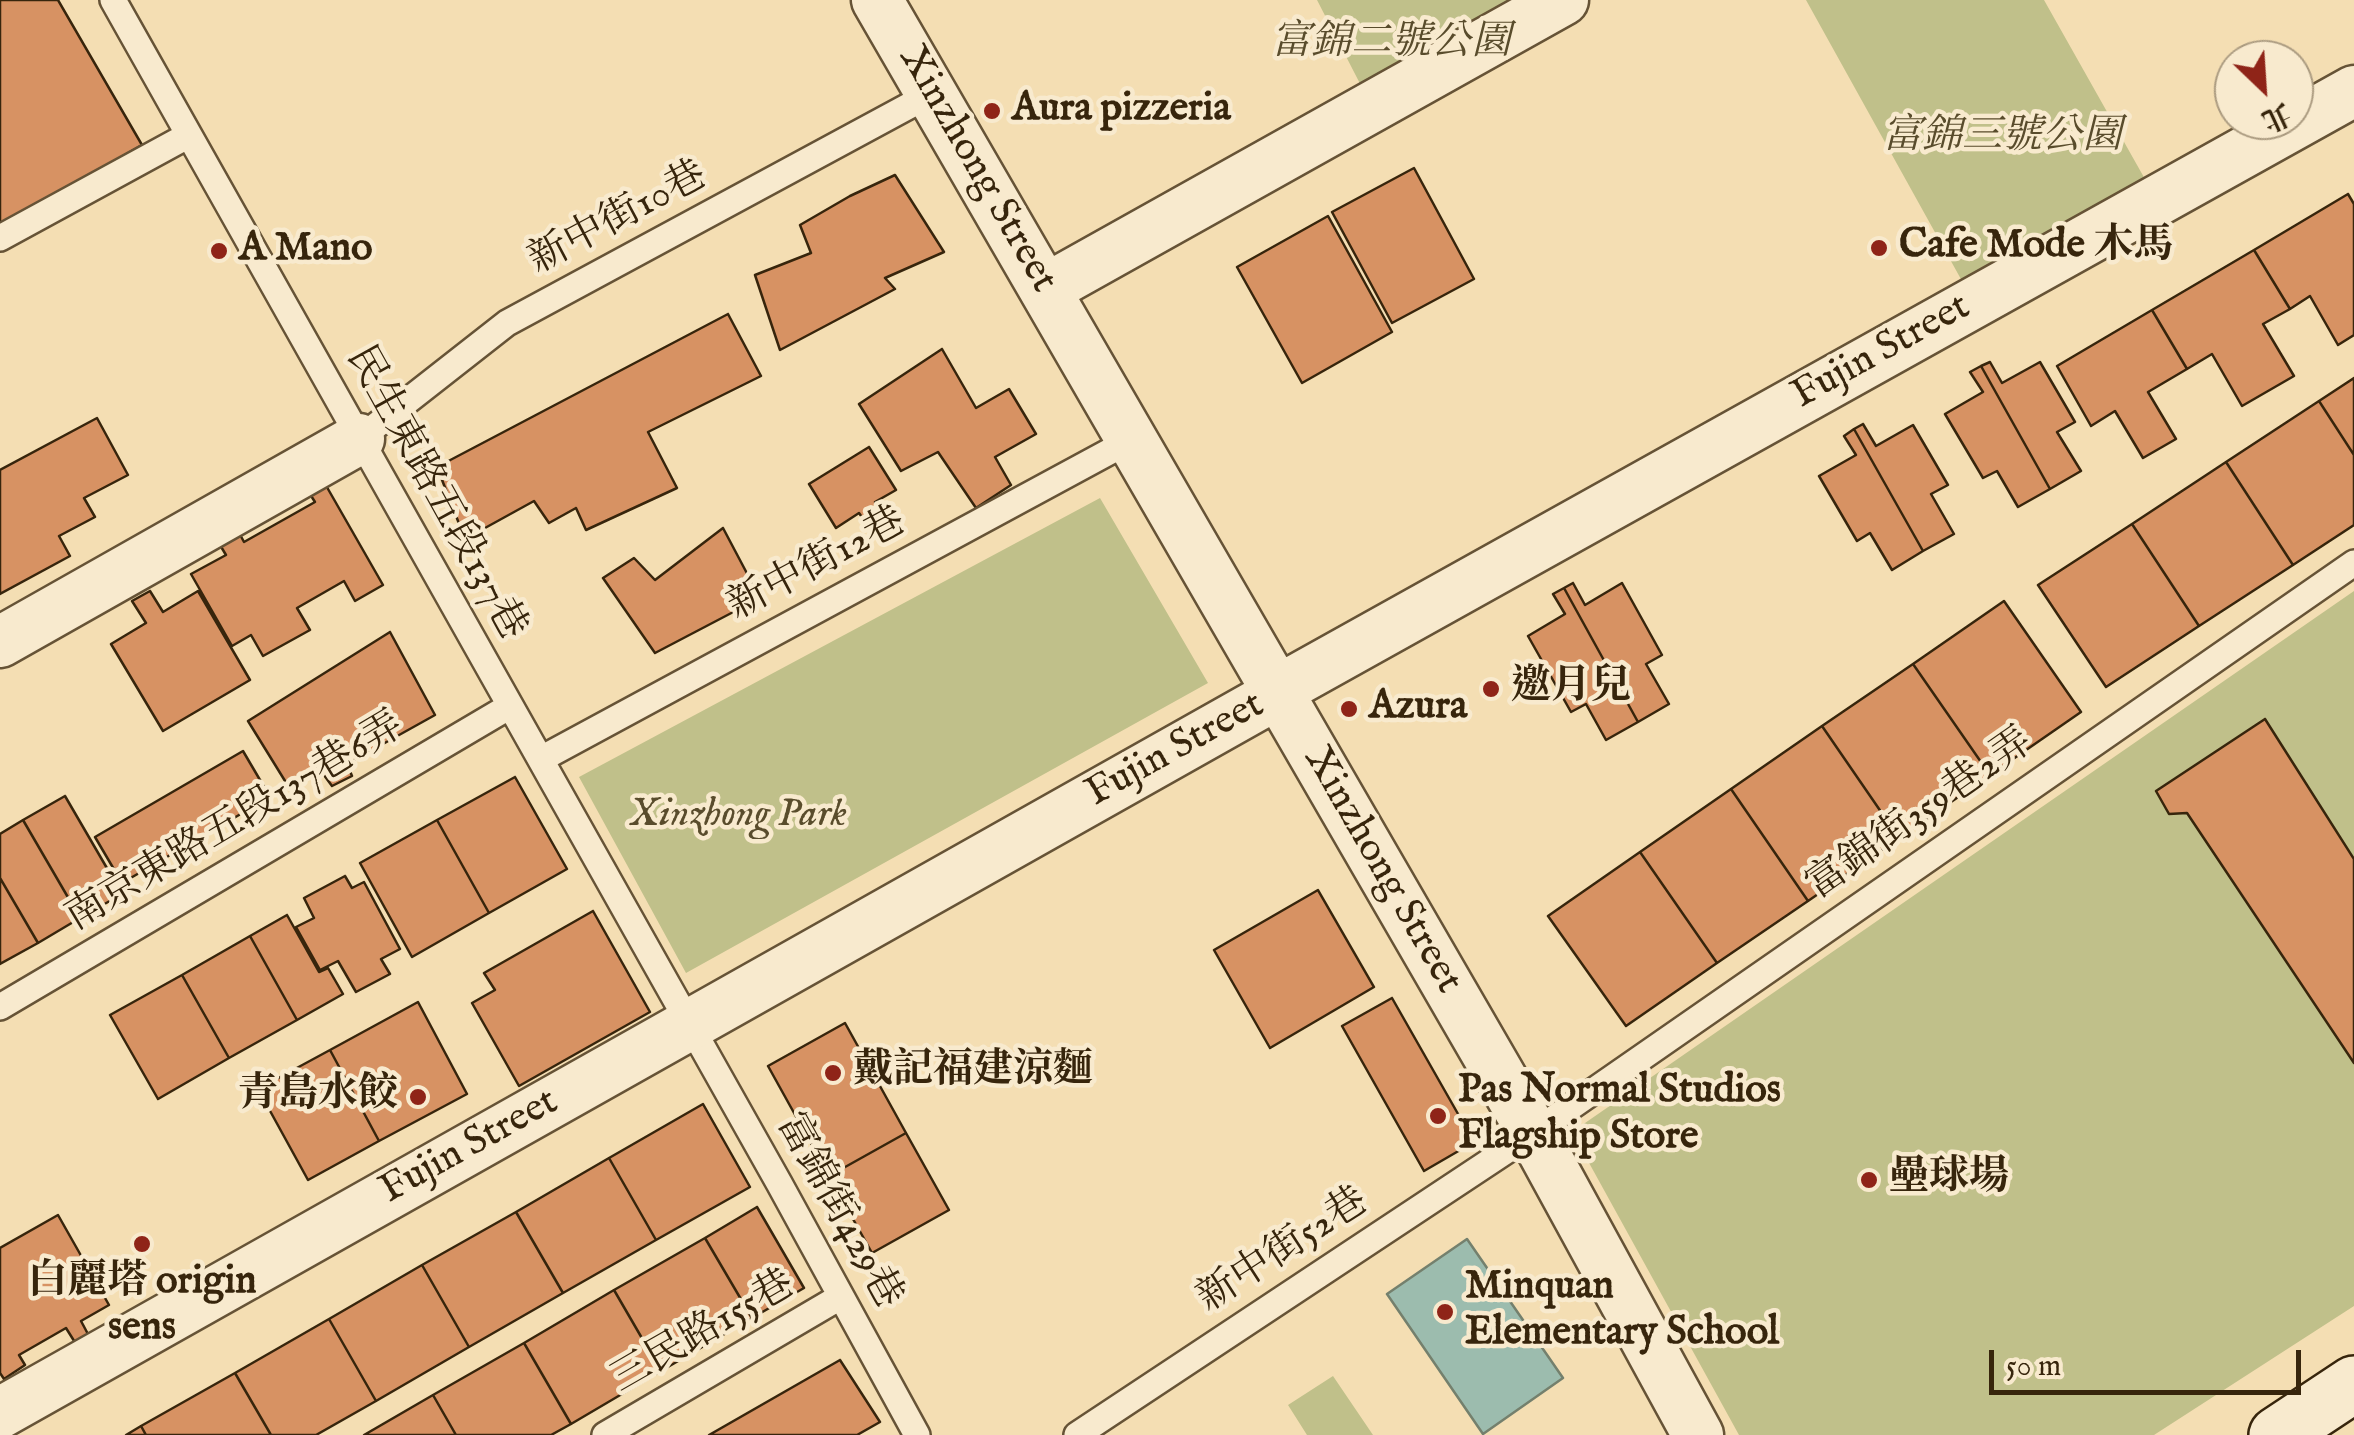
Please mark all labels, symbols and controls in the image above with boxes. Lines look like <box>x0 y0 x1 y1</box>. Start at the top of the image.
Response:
park label: 富錦二號公園 <box>1271 21 1511 69</box>
street label: Xinzhong Street <box>886 38 1066 302</box>
north arrow <box>2214 40 2314 140</box>
place label: Aura pizzeria <box>1012 87 1231 135</box>
text: 北 <box>2256 94 2296 138</box>
marker: Aura pizzeria <box>981 100 1003 122</box>
park label: 富錦三號公園 <box>1882 115 2122 163</box>
street label: 新中街10巷 <box>522 153 716 287</box>
place label: Cafe Mode 木馬 <box>1899 224 2174 272</box>
place label: A Mano <box>239 227 373 275</box>
marker: Cafe Mode 木馬 <box>1868 237 1890 259</box>
marker: A Mano <box>208 240 230 262</box>
street label: Fujin Street <box>1785 285 1979 421</box>
street label: 民生東路五段137巷 <box>333 339 535 649</box>
street label: 新中街12巷 <box>721 499 915 633</box>
place label: 邀月兒 <box>1511 665 1631 713</box>
marker: 邀月兒 <box>1480 678 1502 700</box>
street label: Fujin Street <box>1079 683 1273 819</box>
place label: Azura <box>1369 685 1467 733</box>
marker: Azura <box>1338 698 1360 720</box>
street label: 南京東路五段137巷6弄 <box>58 704 414 944</box>
street label: 富錦街359巷2弄 <box>1798 720 2044 912</box>
street label: Xinzhong Street <box>1291 739 1471 1003</box>
park label: Xinzhong Park <box>629 793 847 841</box>
place label: 戴記福建涼麵 <box>853 1049 1093 1097</box>
marker: 戴記福建涼麵 <box>822 1062 844 1084</box>
place label: Pas Normal Studios Flagship Store <box>1458 1069 1781 1163</box>
place label: 青島水餃 <box>238 1073 398 1121</box>
street label: Fujin Street <box>373 1080 567 1216</box>
marker: 青島水餃 <box>407 1086 429 1108</box>
marker: Pas Normal Studios Flagship Store <box>1427 1105 1449 1127</box>
street label: 富錦街429巷 <box>764 1106 910 1318</box>
place label: 壘球場 <box>1889 1156 2009 1204</box>
marker: 壘球場 <box>1858 1169 1880 1191</box>
street label: 新中街52巷 <box>1190 1179 1378 1325</box>
marker: 白麗塔 origin sens <box>131 1233 153 1255</box>
place label: 白麗塔 origin sens <box>27 1260 257 1354</box>
street label: 三民路155巷 <box>604 1262 804 1406</box>
place label: Minquan Elementary School <box>1465 1265 1779 1359</box>
marker: Minquan Elementary School <box>1434 1301 1456 1323</box>
scale bar <box>1994 1330 2306 1392</box>
text: 50 m <box>2006 1348 2061 1386</box>

